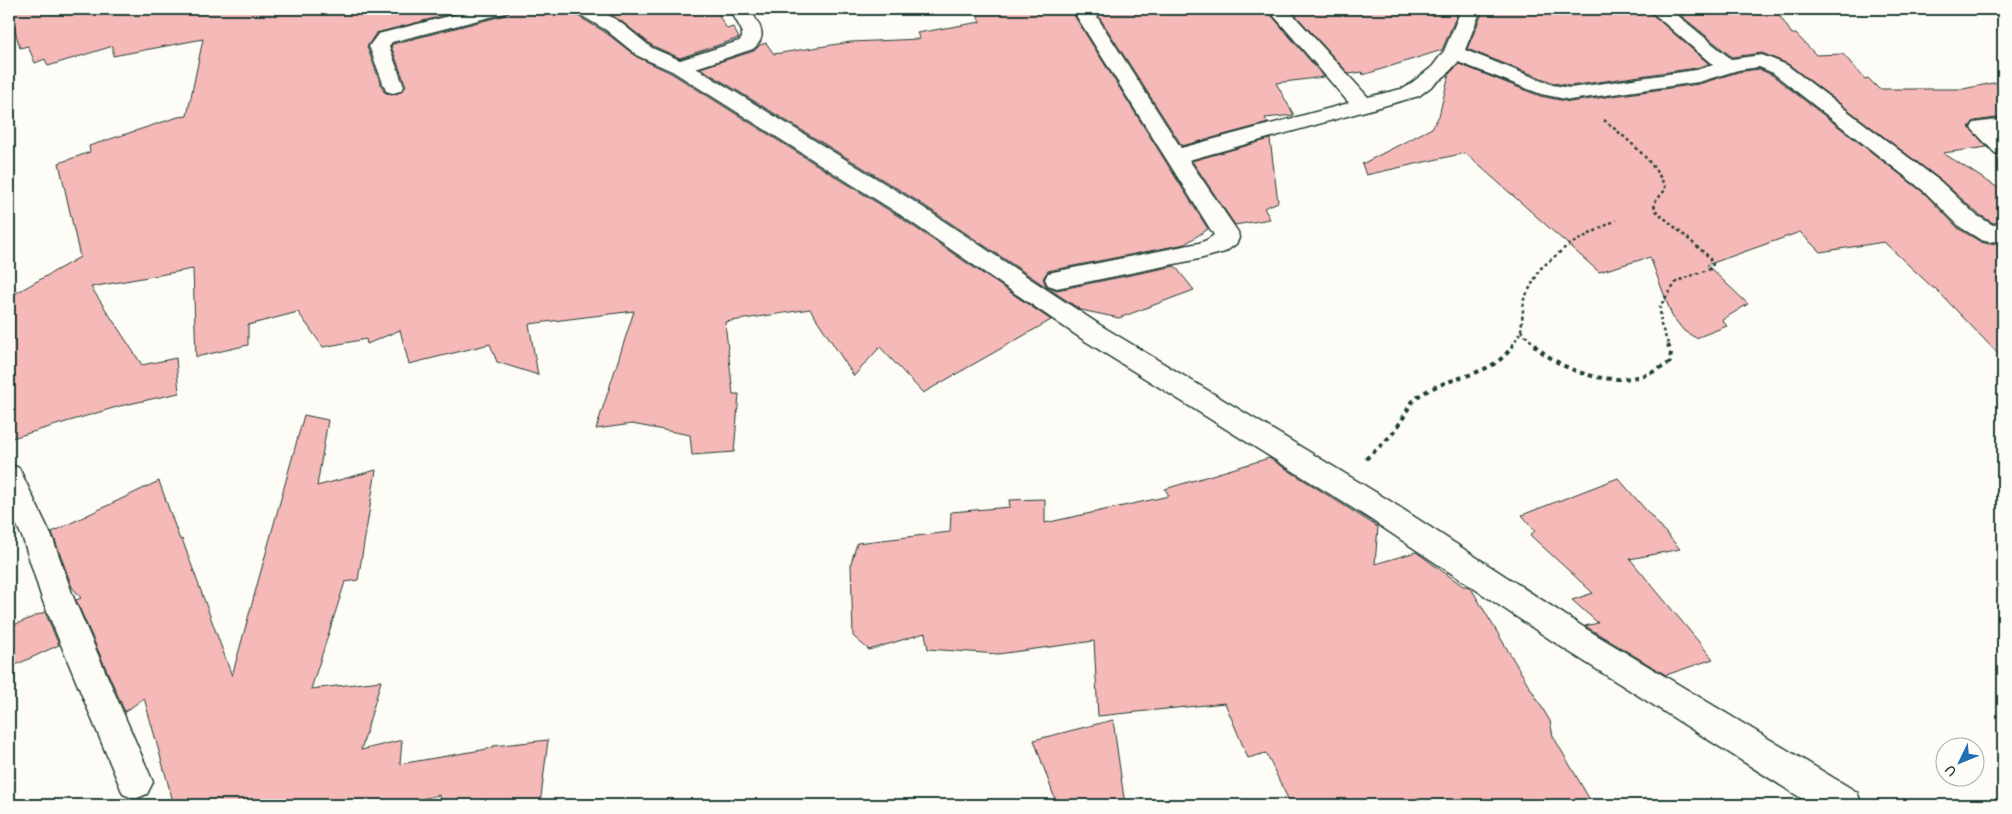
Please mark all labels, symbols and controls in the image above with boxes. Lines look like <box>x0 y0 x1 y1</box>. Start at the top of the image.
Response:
north arrow <box>1934 736 1984 786</box>
text: U <box>1941 761 1960 780</box>

